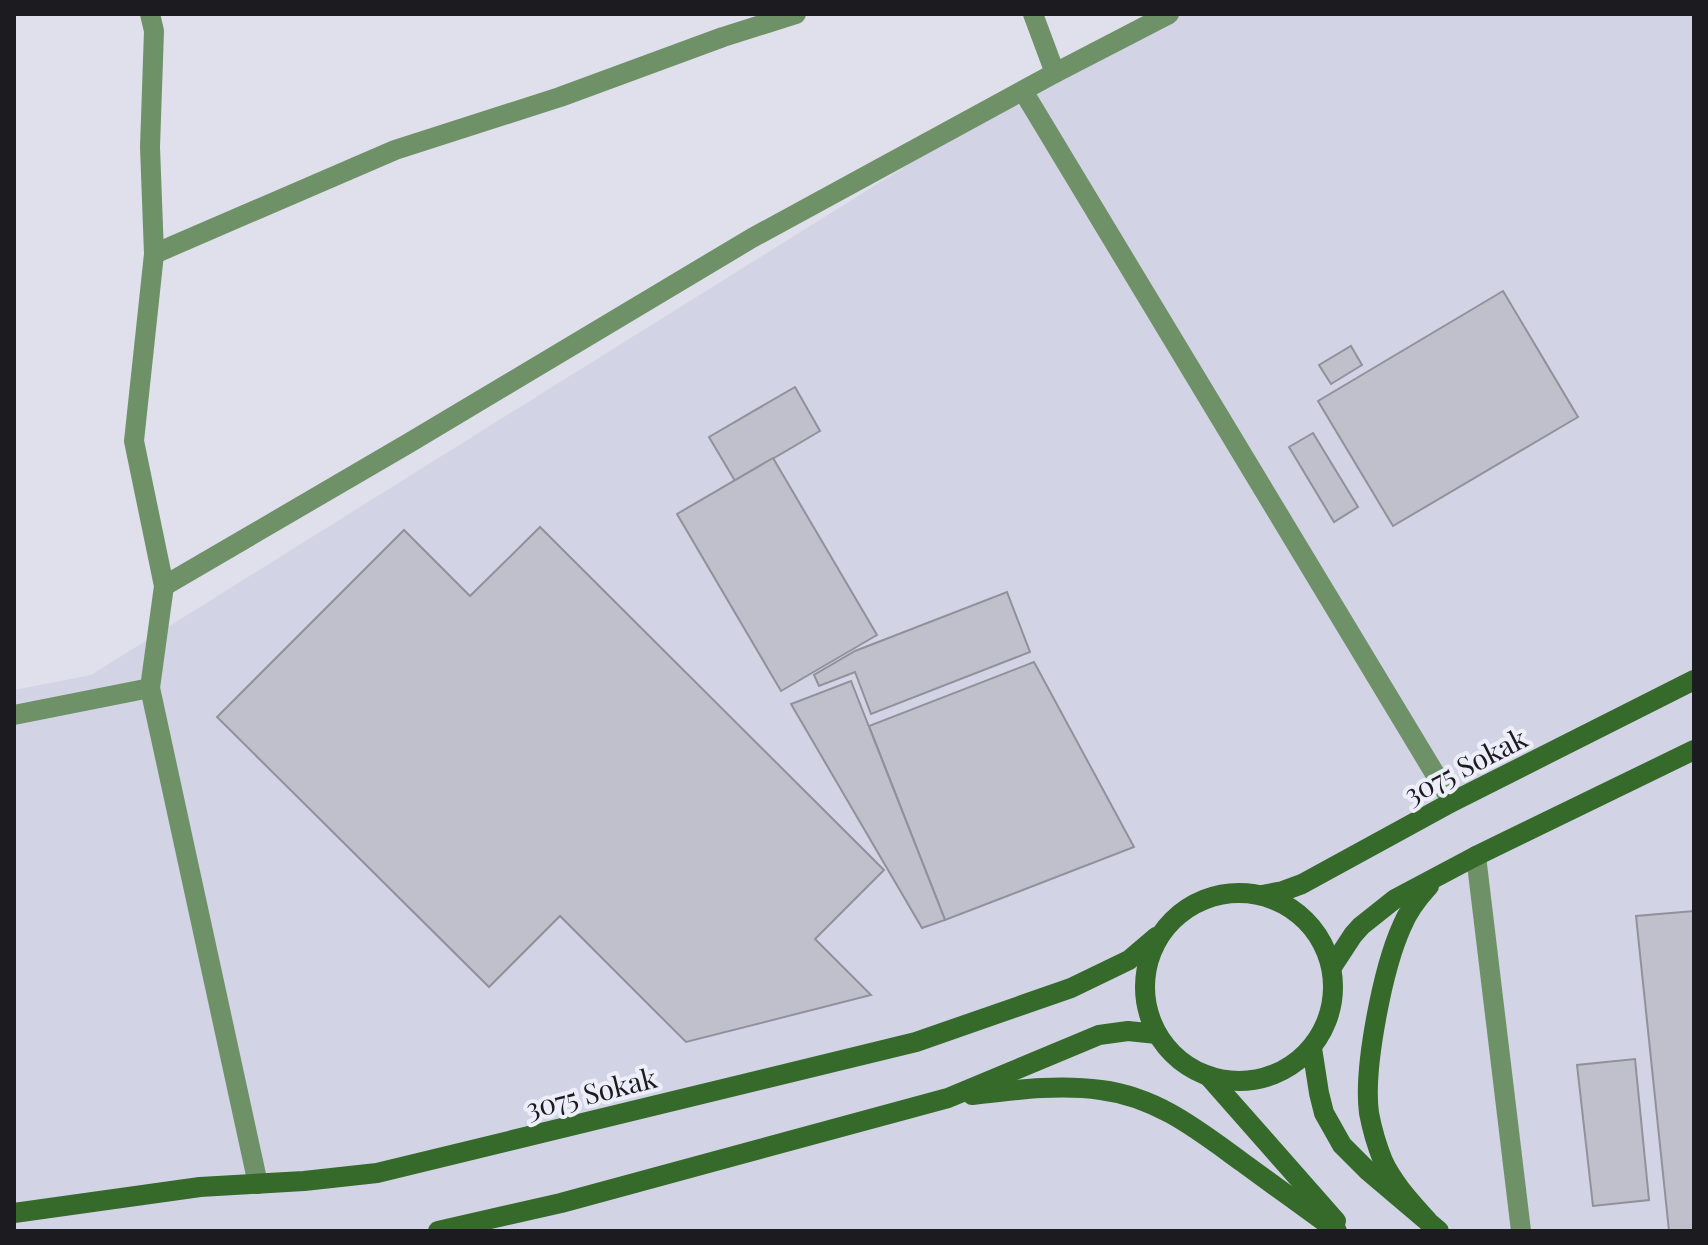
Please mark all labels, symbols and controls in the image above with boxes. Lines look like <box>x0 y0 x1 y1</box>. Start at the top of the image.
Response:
street label: 3075 Sokak <box>1397 718 1533 812</box>
street label: 3075 Sokak <box>522 1058 661 1126</box>

